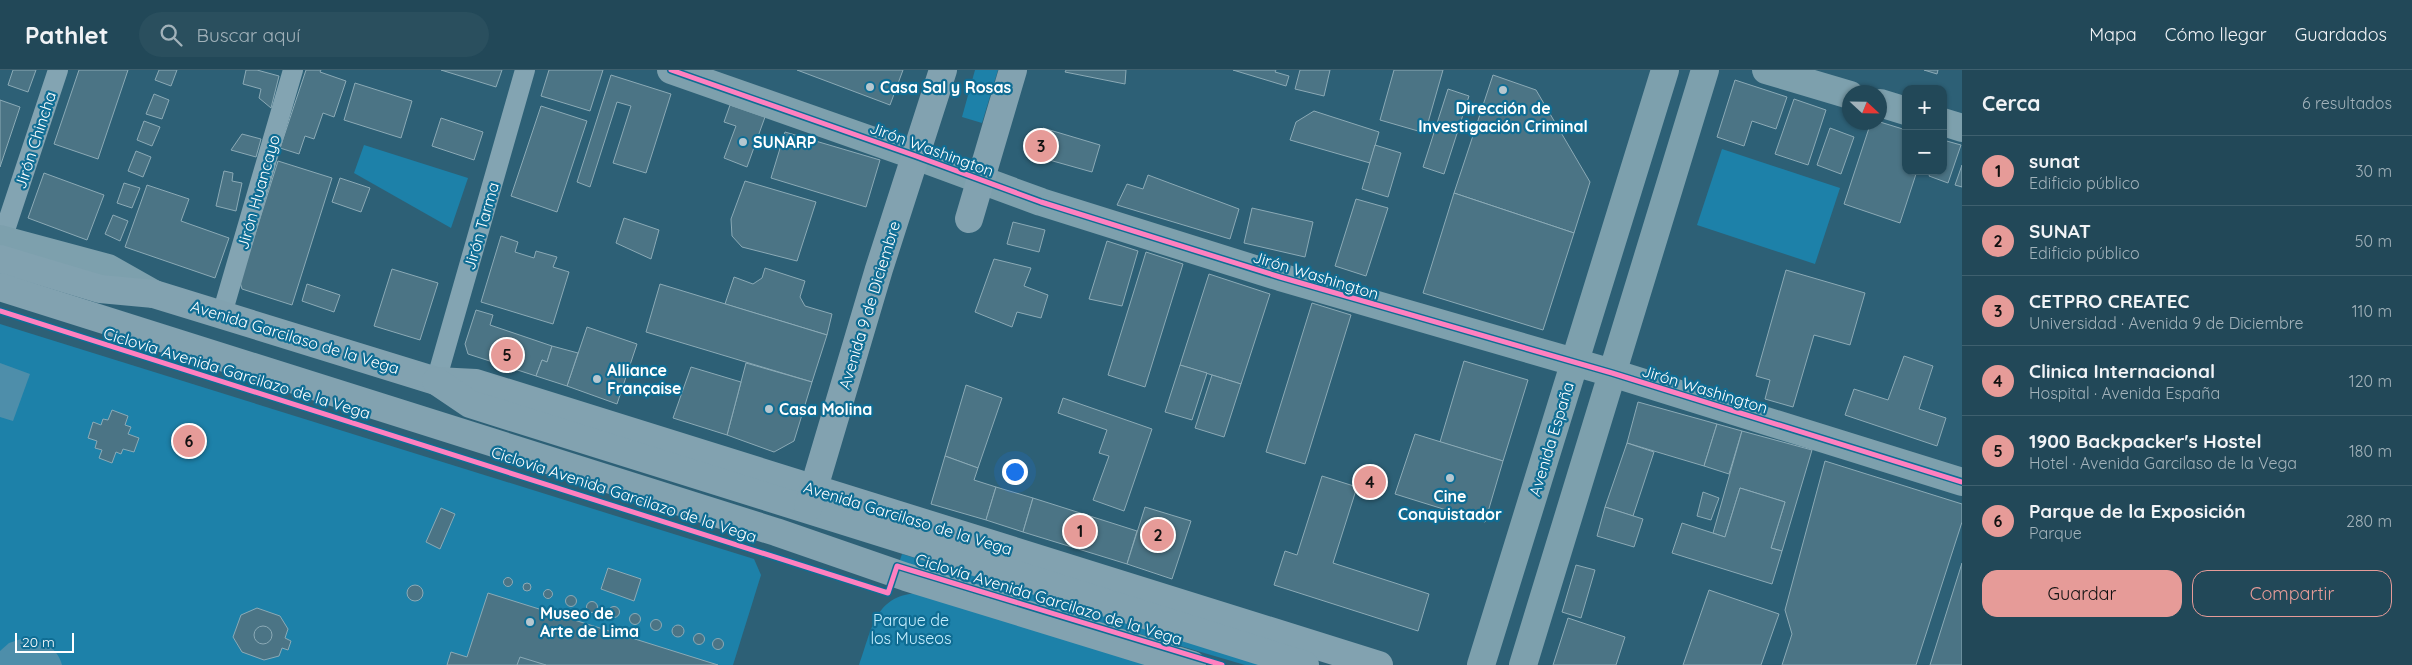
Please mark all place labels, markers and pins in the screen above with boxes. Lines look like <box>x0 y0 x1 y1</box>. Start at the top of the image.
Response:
place label: Casa Sal y Rosas <box>880 77 1012 97</box>
marker: Casa Sal y Rosas <box>864 81 876 93</box>
marker: Dirección de Investigación Criminal <box>1497 84 1509 96</box>
place label: Dirección de Investigación Criminal <box>1418 98 1588 136</box>
pin: 3 <box>1025 127 1057 165</box>
place label: SUNARP <box>753 132 817 152</box>
marker: SUNARP <box>737 136 749 148</box>
pin: 5 <box>491 336 523 374</box>
place label: Alliance Française <box>607 360 681 398</box>
marker: Alliance Française <box>591 373 603 385</box>
place label: Casa Molina <box>779 399 872 419</box>
marker: Casa Molina <box>763 403 775 415</box>
pin: 6 <box>173 422 205 460</box>
pin: 4 <box>1354 463 1386 501</box>
marker: Cine Conquistador <box>1444 472 1456 484</box>
place label: Cine Conquistador <box>1398 486 1502 524</box>
pin: 1 <box>1064 512 1096 550</box>
pin: 2 <box>1142 516 1174 554</box>
place label: Museo de Arte de Lima <box>540 603 639 641</box>
marker: Museo de Arte de Lima <box>524 616 536 628</box>

